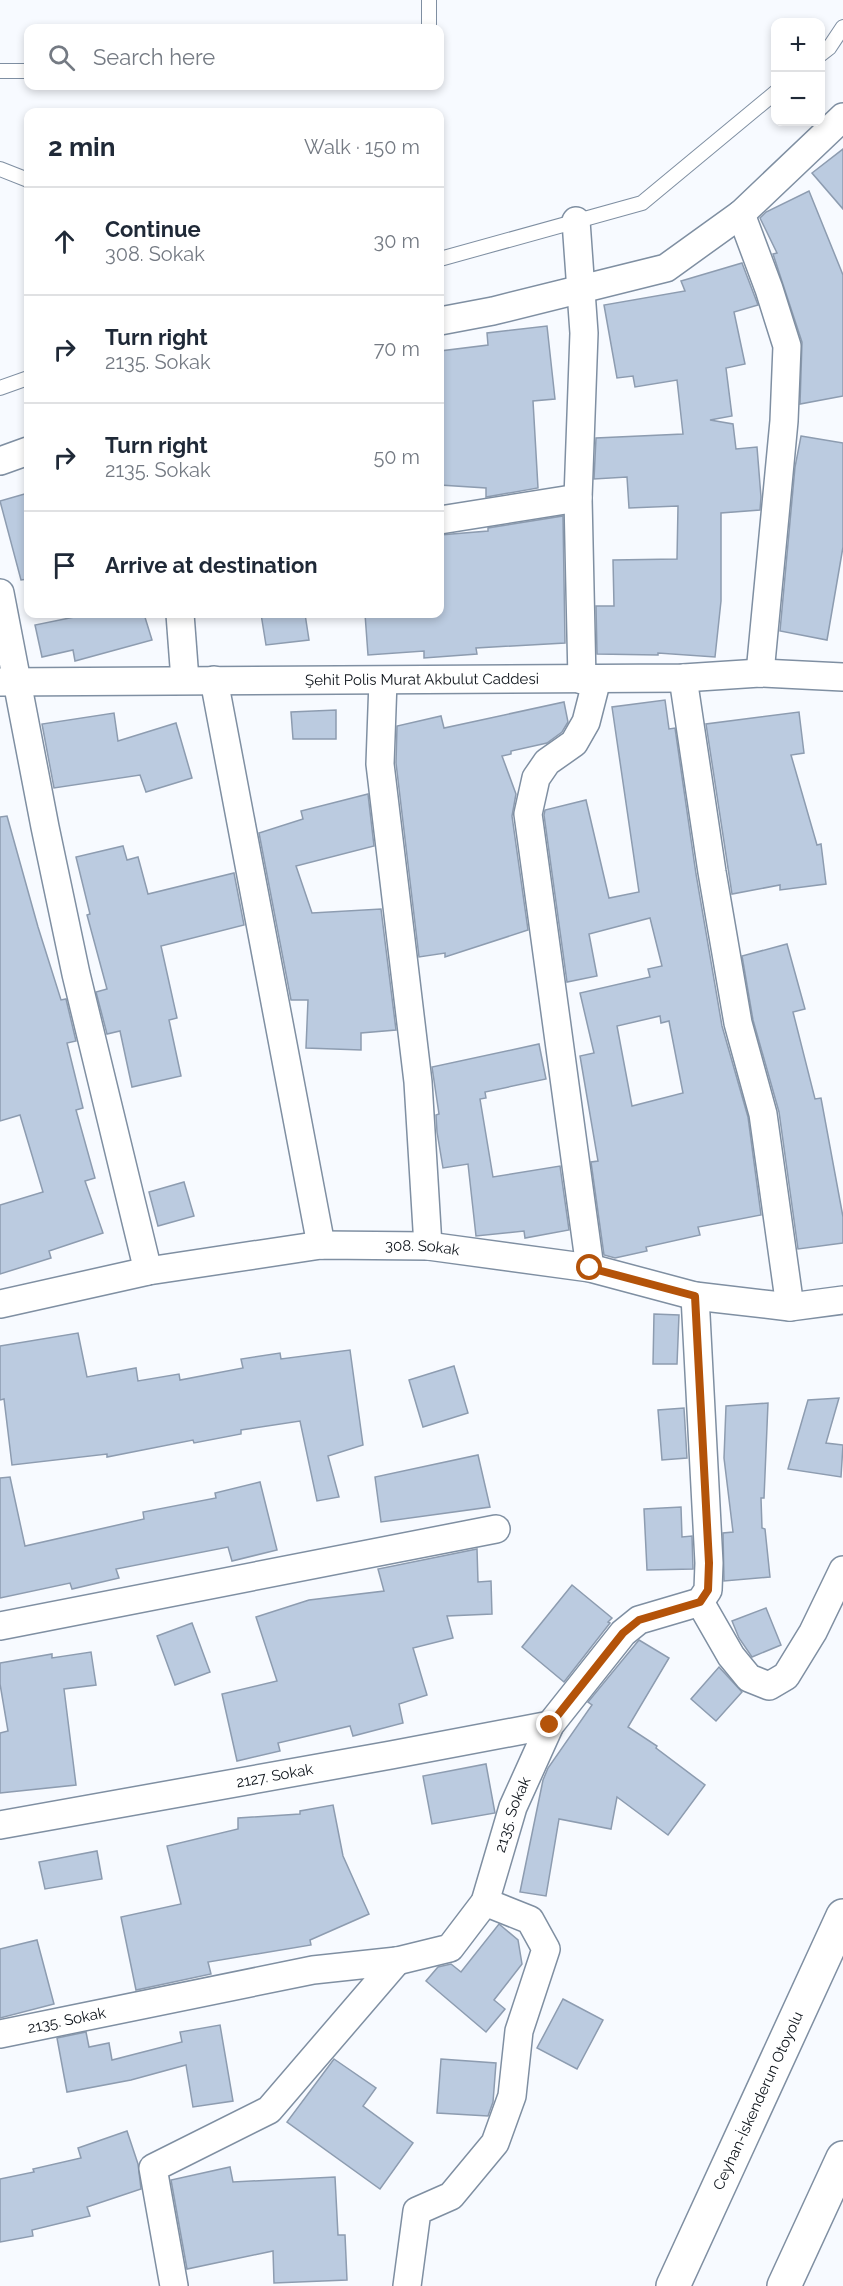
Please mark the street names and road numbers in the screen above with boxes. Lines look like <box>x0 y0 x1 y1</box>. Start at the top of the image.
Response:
street label: Şehit Polis Murat Akbulut Caddesi <box>305 670 539 689</box>
street label: 308. Sokak <box>385 1237 461 1259</box>
street label: 2127. Sokak <box>235 1760 315 1792</box>
street label: 2135. Sokak <box>491 1774 534 1855</box>
street label: 2135. Sokak <box>26 2004 107 2037</box>
street label: Ceyhan-İskenderun Otoyolu <box>709 2008 807 2193</box>

